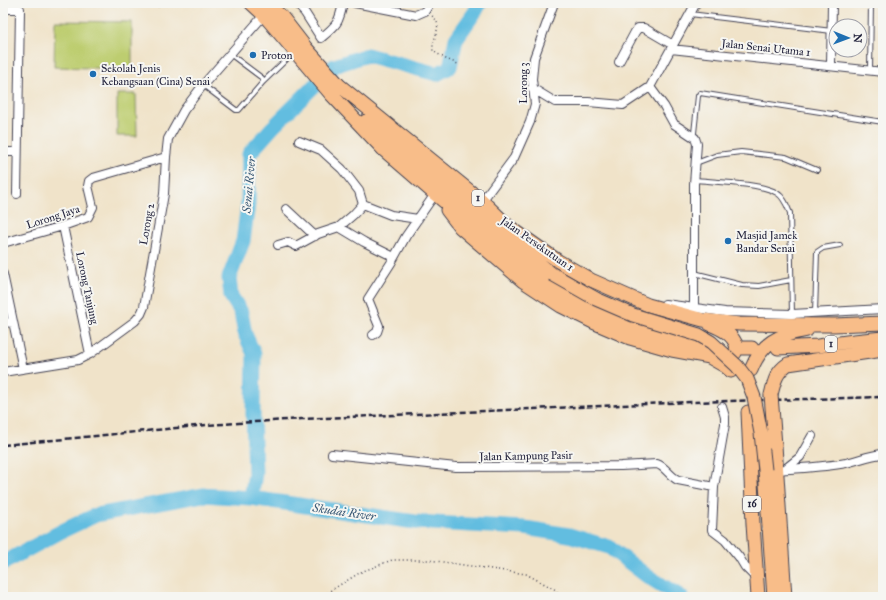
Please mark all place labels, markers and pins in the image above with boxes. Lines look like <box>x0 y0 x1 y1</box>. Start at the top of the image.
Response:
place label: Proton <box>261 49 292 62</box>
marker: Proton <box>248 50 258 60</box>
place label: Sekolah Jenis Kebangsaan (Cina) Senai <box>101 62 210 88</box>
marker: Sekolah Jenis Kebangsaan (Cina) Senai <box>88 69 98 79</box>
place label: Masjid Jamek Bandar Senai <box>736 229 798 255</box>
marker: Masjid Jamek Bandar Senai <box>723 236 733 246</box>

